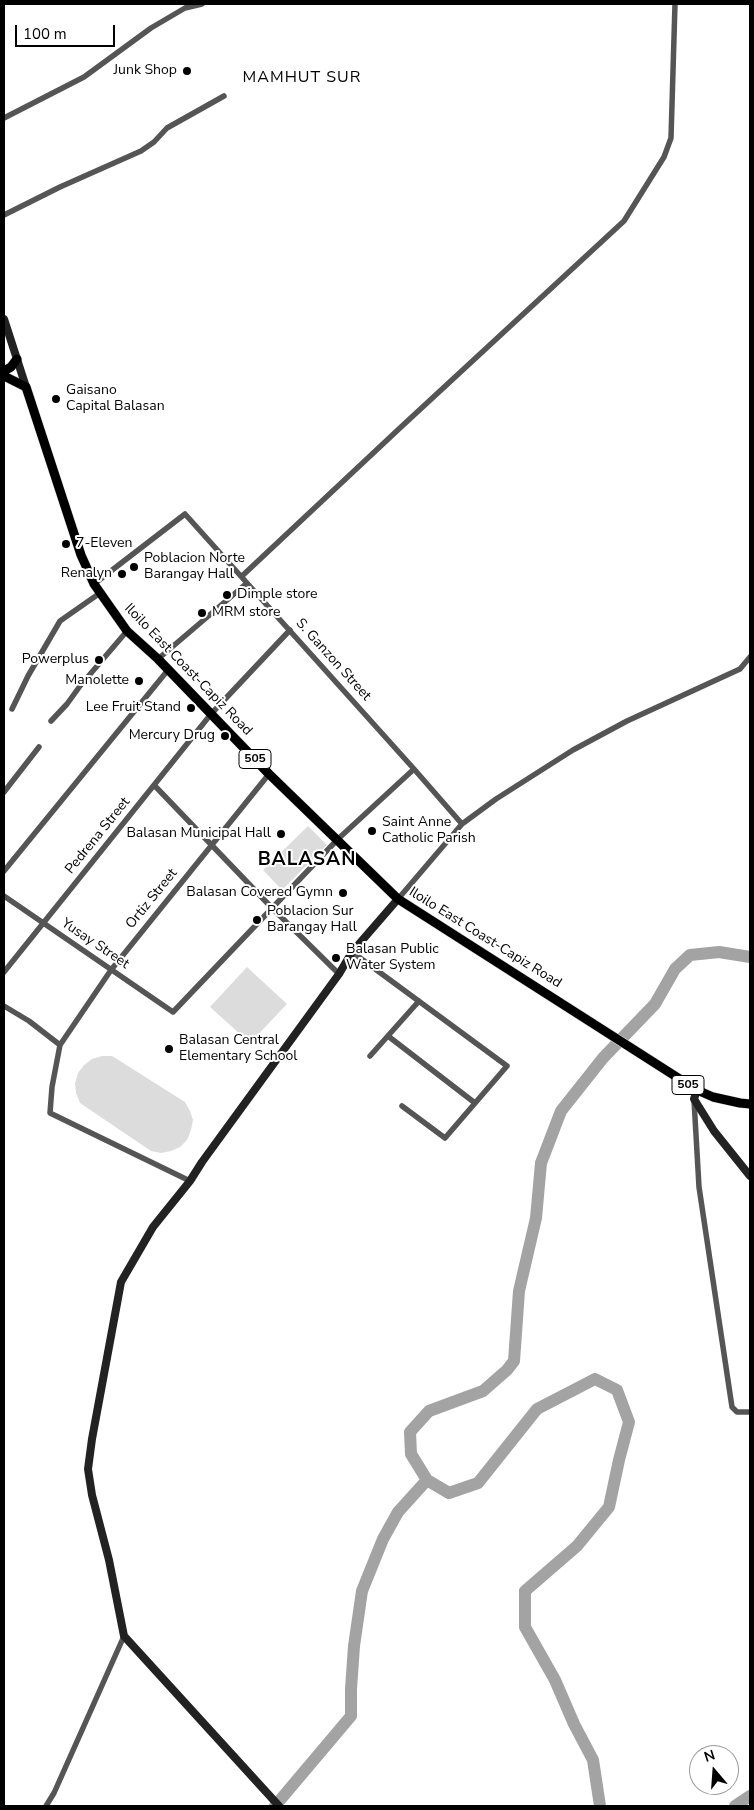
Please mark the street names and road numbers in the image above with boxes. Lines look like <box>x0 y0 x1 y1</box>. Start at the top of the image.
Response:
street label: Iloilo East Coast-Capiz Road <box>120 601 256 739</box>
street label: S. Ganzon Street <box>292 615 374 705</box>
road number: 505 <box>239 750 271 769</box>
street label: Pedrena Street <box>62 794 134 878</box>
street label: Ortiz Street <box>123 866 181 932</box>
street label: Iloilo East Coast-Capiz Road <box>406 884 564 992</box>
street label: Yusay Street <box>58 915 132 973</box>
road number: 505 <box>672 1076 704 1094</box>

